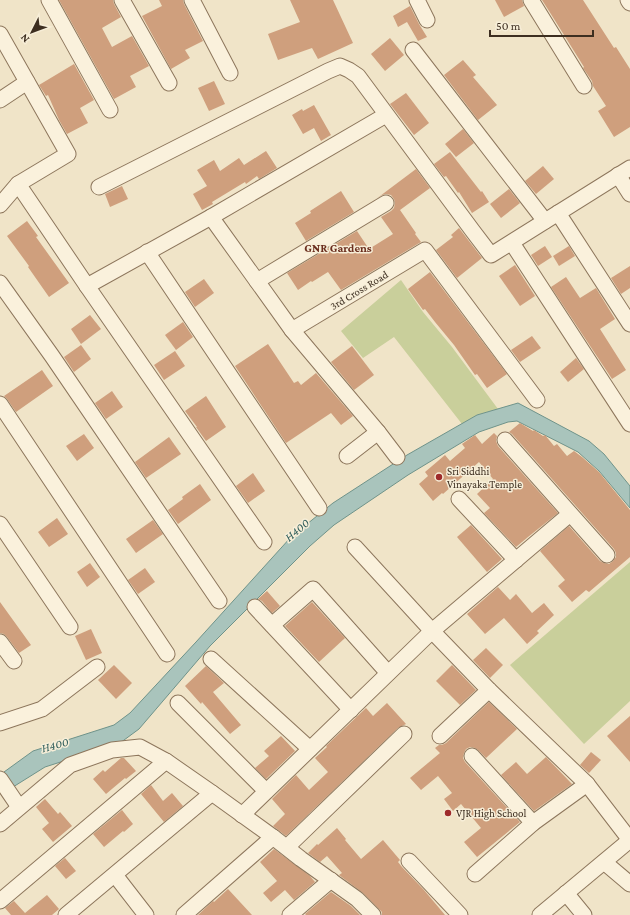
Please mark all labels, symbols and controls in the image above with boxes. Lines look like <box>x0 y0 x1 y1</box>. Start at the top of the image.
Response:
north arrow <box>12 12 52 52</box>
scale bar <box>490 12 593 38</box>
text: 50 m <box>496 19 521 33</box>
text: N <box>17 32 32 45</box>
district label: GNR Gardens <box>304 241 372 255</box>
street label: 3rd Cross Road <box>328 268 390 312</box>
place label: Sri Siddhi Vinayaka Temple <box>447 465 522 491</box>
marker: Sri Siddhi Vinayaka Temple <box>434 472 444 482</box>
water label: H400 <box>282 516 312 544</box>
water label: H400 <box>40 735 70 755</box>
place label: VJR High School <box>456 807 527 820</box>
marker: VJR High School <box>443 808 453 818</box>

